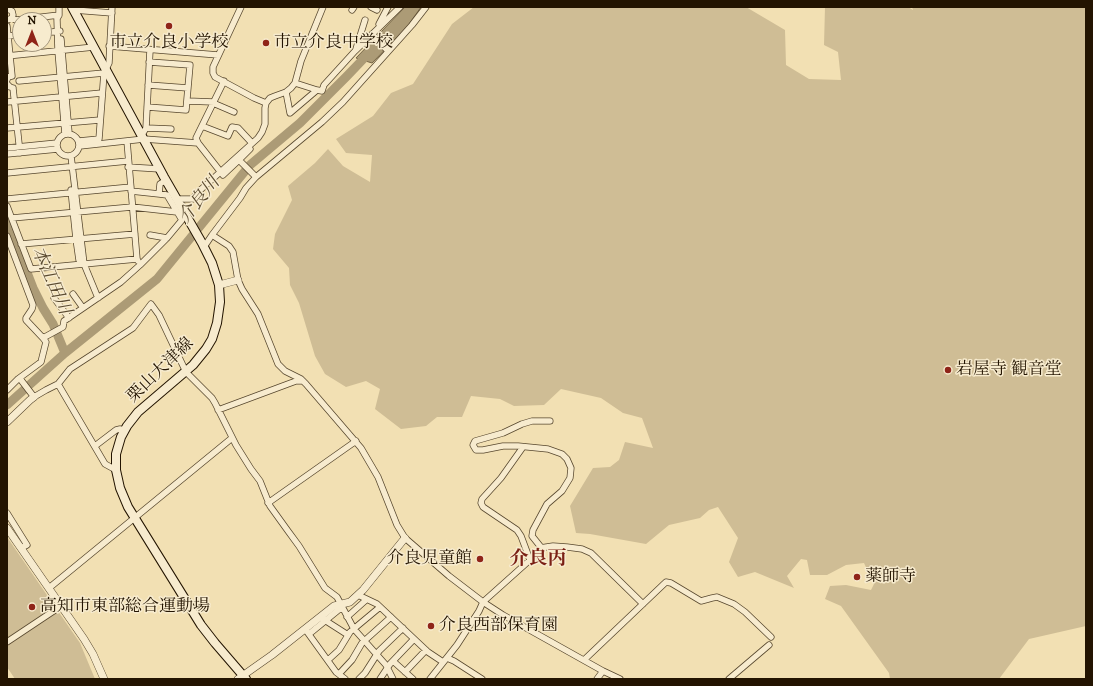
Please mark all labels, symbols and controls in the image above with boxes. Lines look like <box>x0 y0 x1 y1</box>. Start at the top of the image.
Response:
north arrow <box>12 12 52 52</box>
text: N <box>27 14 37 28</box>
marker: 市立介良小学校 <box>164 21 174 31</box>
place label: 市立介良小学校 <box>110 33 228 53</box>
place label: 市立介良中学校 <box>274 33 393 53</box>
marker: 市立介良中学校 <box>261 38 271 48</box>
water label: 介良川 <box>175 173 225 229</box>
water label: 本江田川 <box>25 244 75 318</box>
street label: 栗山大津線 <box>123 334 199 408</box>
place label: 岩屋寺 観音堂 <box>956 360 1062 380</box>
marker: 岩屋寺 観音堂 <box>943 365 953 375</box>
place label: 介良児童館 <box>387 549 472 569</box>
district label: 介良丙 <box>510 549 566 571</box>
marker: 介良児童館 <box>475 554 485 564</box>
place label: 薬師寺 <box>865 567 916 587</box>
marker: 薬師寺 <box>852 572 862 582</box>
place label: 高知市東部総合運動場 <box>40 597 210 617</box>
marker: 高知市東部総合運動場 <box>27 602 37 612</box>
place label: 介良西部保育園 <box>439 616 558 636</box>
marker: 介良西部保育園 <box>426 621 436 631</box>

